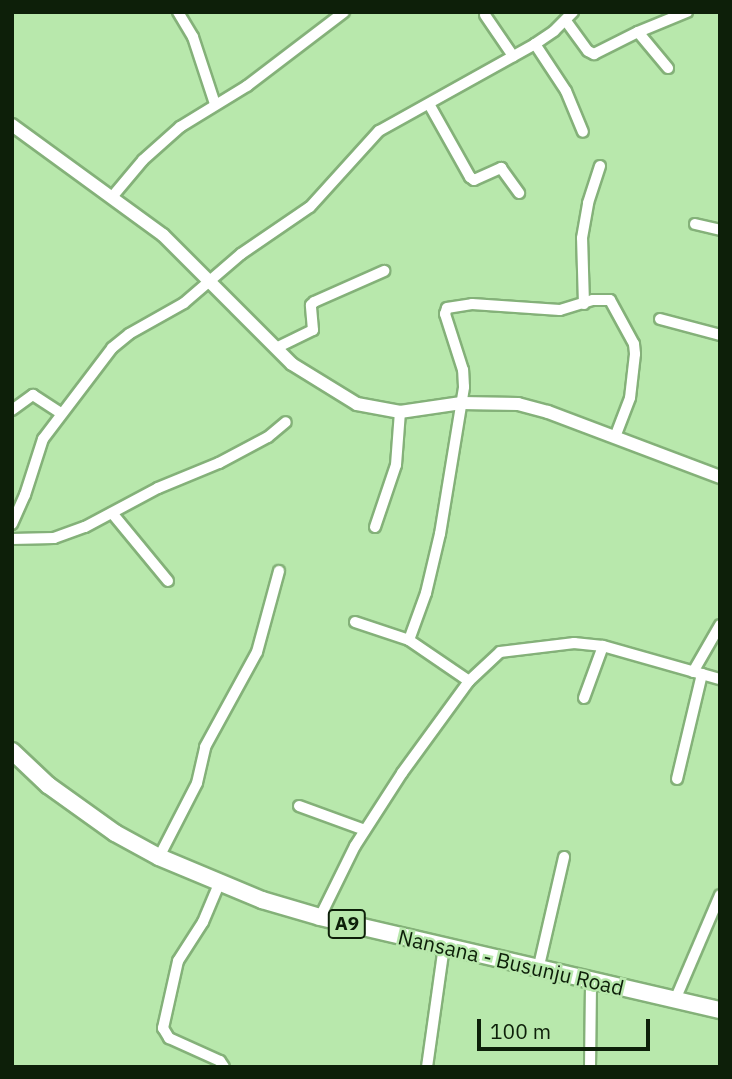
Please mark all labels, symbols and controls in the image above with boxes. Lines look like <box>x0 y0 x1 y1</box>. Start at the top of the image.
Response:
road number: A9 <box>328 908 366 940</box>
street label: Nansana - Busunju Road <box>396 924 626 1000</box>
scale bar <box>480 1006 653 1050</box>
text: 100 m <box>490 1017 551 1045</box>

